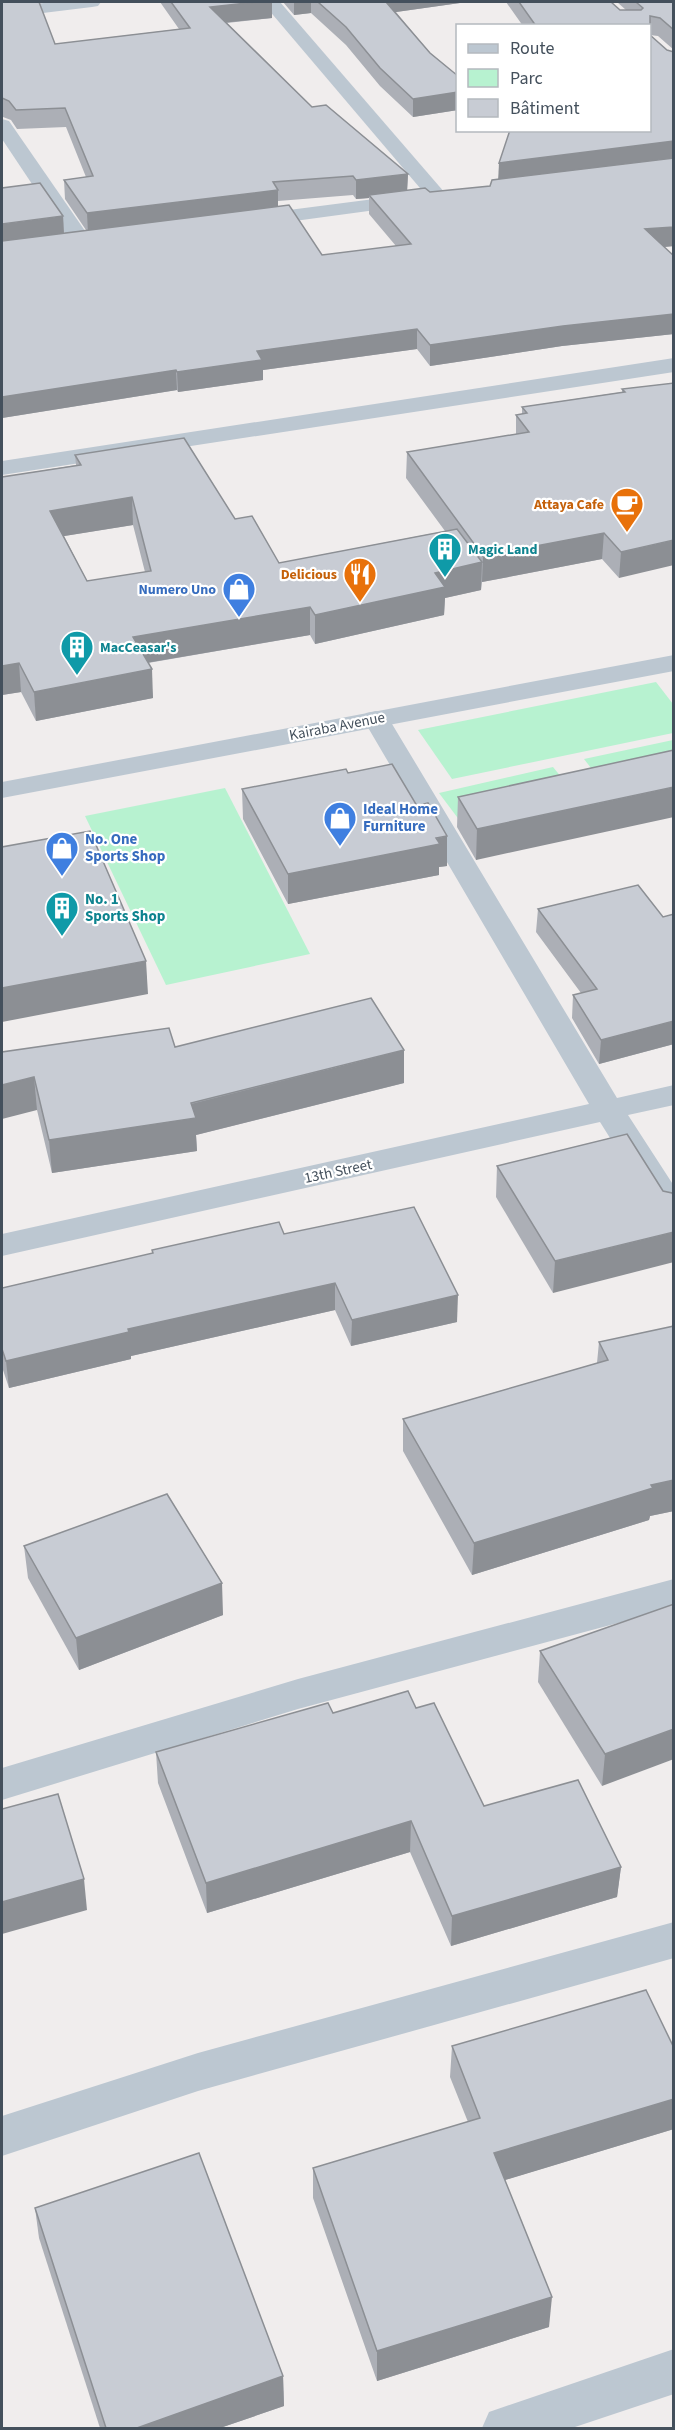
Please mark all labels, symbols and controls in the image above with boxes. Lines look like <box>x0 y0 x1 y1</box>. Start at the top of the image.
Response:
legend <box>456 24 651 132</box>
text: Route <box>510 36 554 61</box>
text: Parc <box>510 66 543 91</box>
text: Bâtiment <box>510 96 580 121</box>
cafe icon: Attaya Cafe <box>609 486 645 533</box>
place label: Attaya Cafe <box>533 495 604 515</box>
building icon: Magic Land <box>427 531 463 578</box>
place label: Magic Land <box>468 540 537 560</box>
restaurant icon: Delicious <box>342 556 378 603</box>
place label: Delicious <box>281 565 337 585</box>
shop icon: Numero Uno <box>221 571 257 618</box>
place label: Numero Uno <box>138 580 216 600</box>
building icon: MacCeasar's <box>59 629 95 676</box>
place label: MacCeasar's <box>100 638 177 658</box>
street label: Kairaba Avenue <box>287 707 387 746</box>
place label: Ideal Home Furniture <box>363 799 438 837</box>
shop icon: Ideal Home Furniture <box>322 800 358 847</box>
place label: No. One Sports Shop <box>85 829 166 867</box>
shop icon: No. One Sports Shop <box>44 830 80 877</box>
place label: No. 1 Sports Shop <box>85 889 166 927</box>
building icon: No. 1 Sports Shop <box>44 890 80 937</box>
street label: 13th Street <box>302 1154 374 1189</box>

